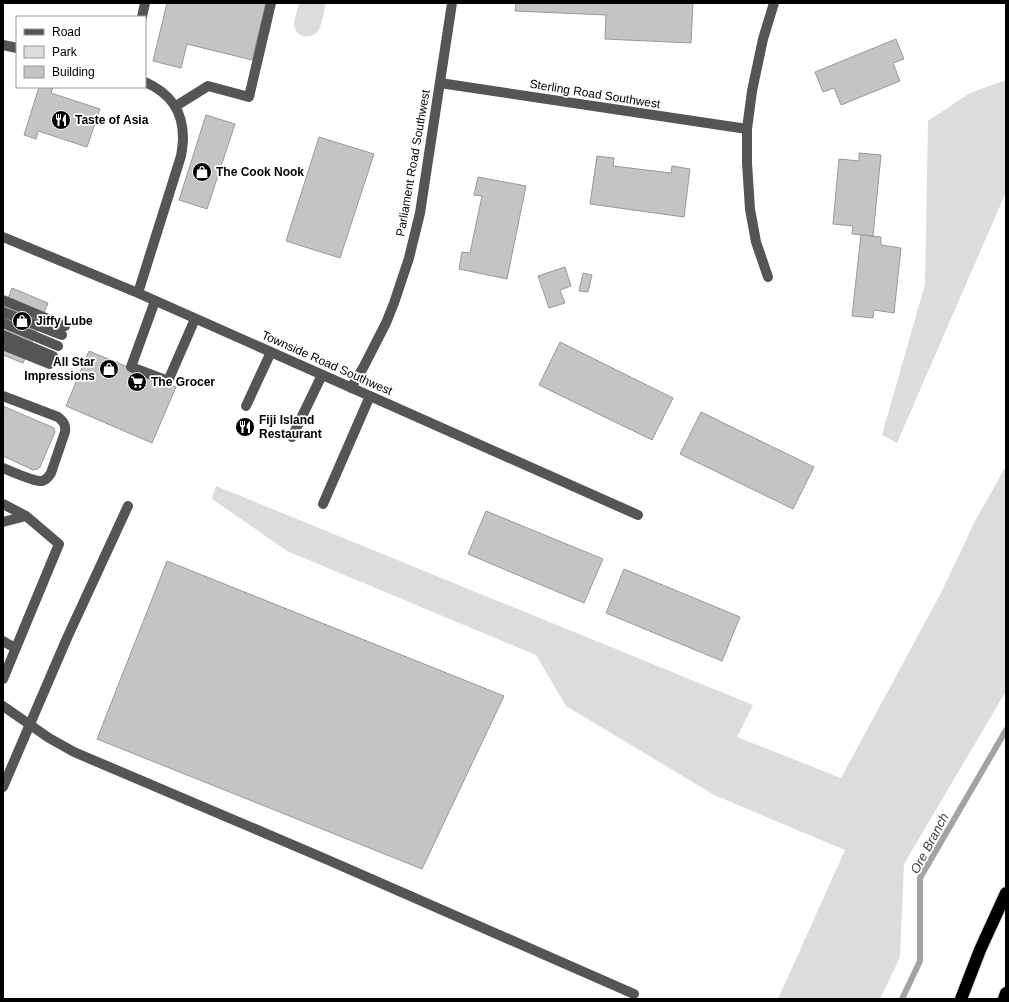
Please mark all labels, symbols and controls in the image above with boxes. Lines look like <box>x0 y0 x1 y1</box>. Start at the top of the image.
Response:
legend <box>16 16 146 88</box>
text: Road <box>52 25 81 39</box>
text: Park <box>52 45 78 59</box>
text: Building <box>52 65 95 79</box>
street label: Sterling Road Southwest <box>529 77 662 111</box>
street label: Parliament Road Southwest <box>393 88 433 237</box>
restaurant icon: Taste of Asia <box>50 109 72 131</box>
place label: Taste of Asia <box>75 113 149 127</box>
shop icon: The Cook Nook <box>191 161 213 183</box>
place label: The Cook Nook <box>216 165 304 179</box>
shop icon: Jiffy Lube <box>11 310 33 332</box>
place label: Jiffy Lube <box>36 314 93 328</box>
street label: Townside Road Southwest <box>260 328 395 398</box>
place label: All Star Impressions <box>24 355 95 383</box>
shop icon: All Star Impressions <box>98 358 120 380</box>
supermarket icon: The Grocer <box>126 371 148 393</box>
place label: The Grocer <box>151 375 215 389</box>
place label: Fiji Island Restaurant <box>259 413 322 441</box>
restaurant icon: Fiji Island Restaurant <box>234 416 256 438</box>
water label: Ore Branch <box>907 810 952 876</box>

